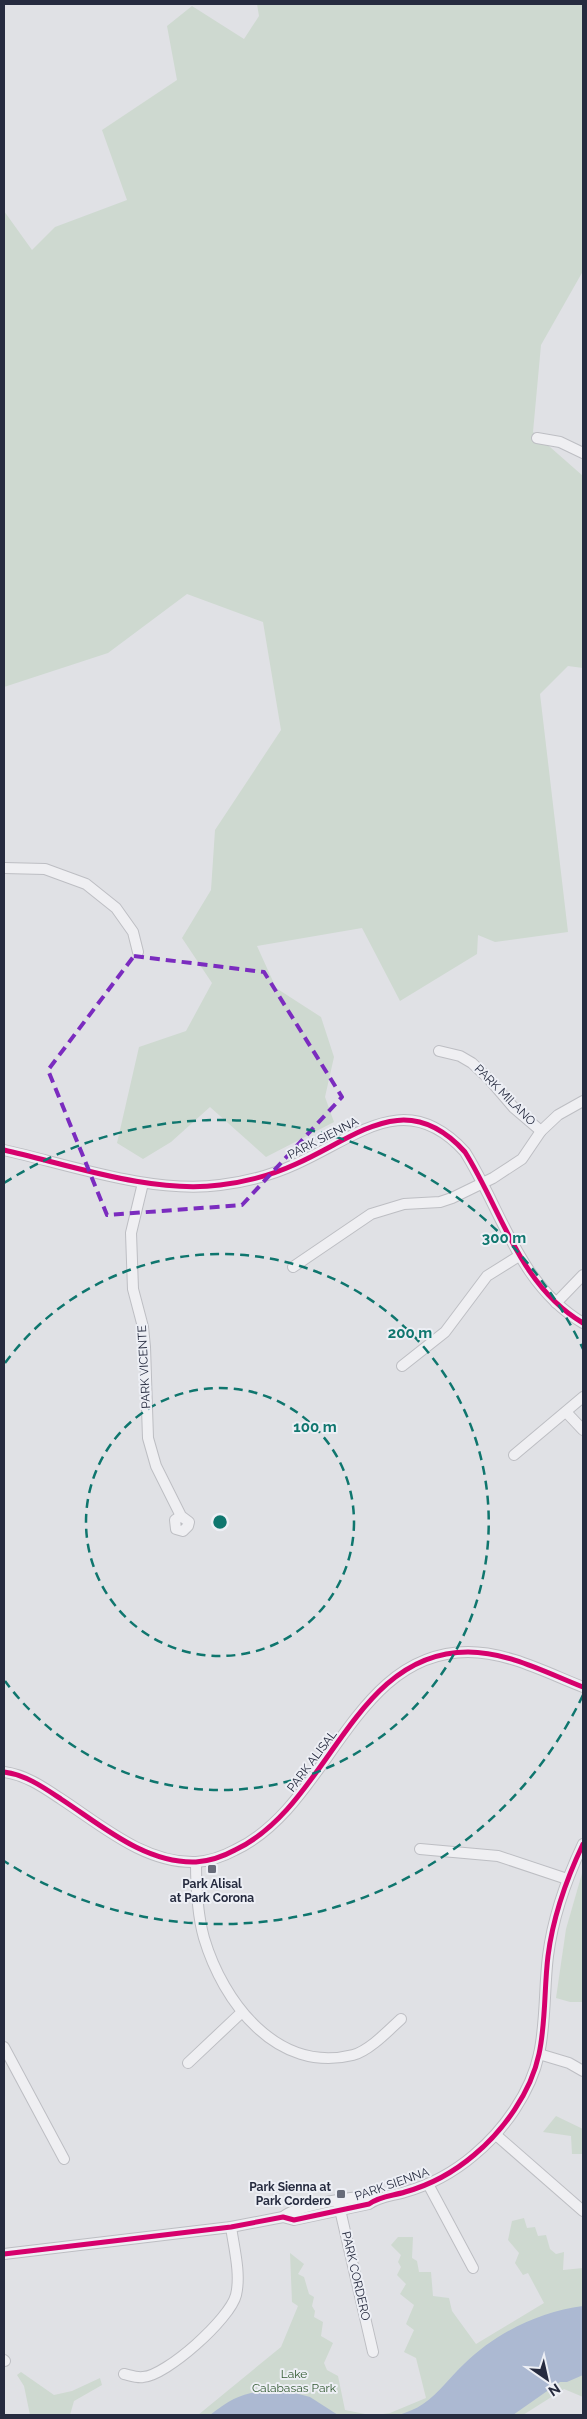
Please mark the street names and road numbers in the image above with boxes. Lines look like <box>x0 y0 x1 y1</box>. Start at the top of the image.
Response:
street label: PARK MILANO <box>472 1062 538 1128</box>
street label: PARK SIENNA <box>285 1114 361 1162</box>
street label: PARK VICENTE <box>135 1325 153 1409</box>
street label: PARK ALISAL <box>284 1727 340 1795</box>
street label: PARK SIENNA <box>353 2165 431 2203</box>
street label: PARK CORDERO <box>339 2230 373 2322</box>

